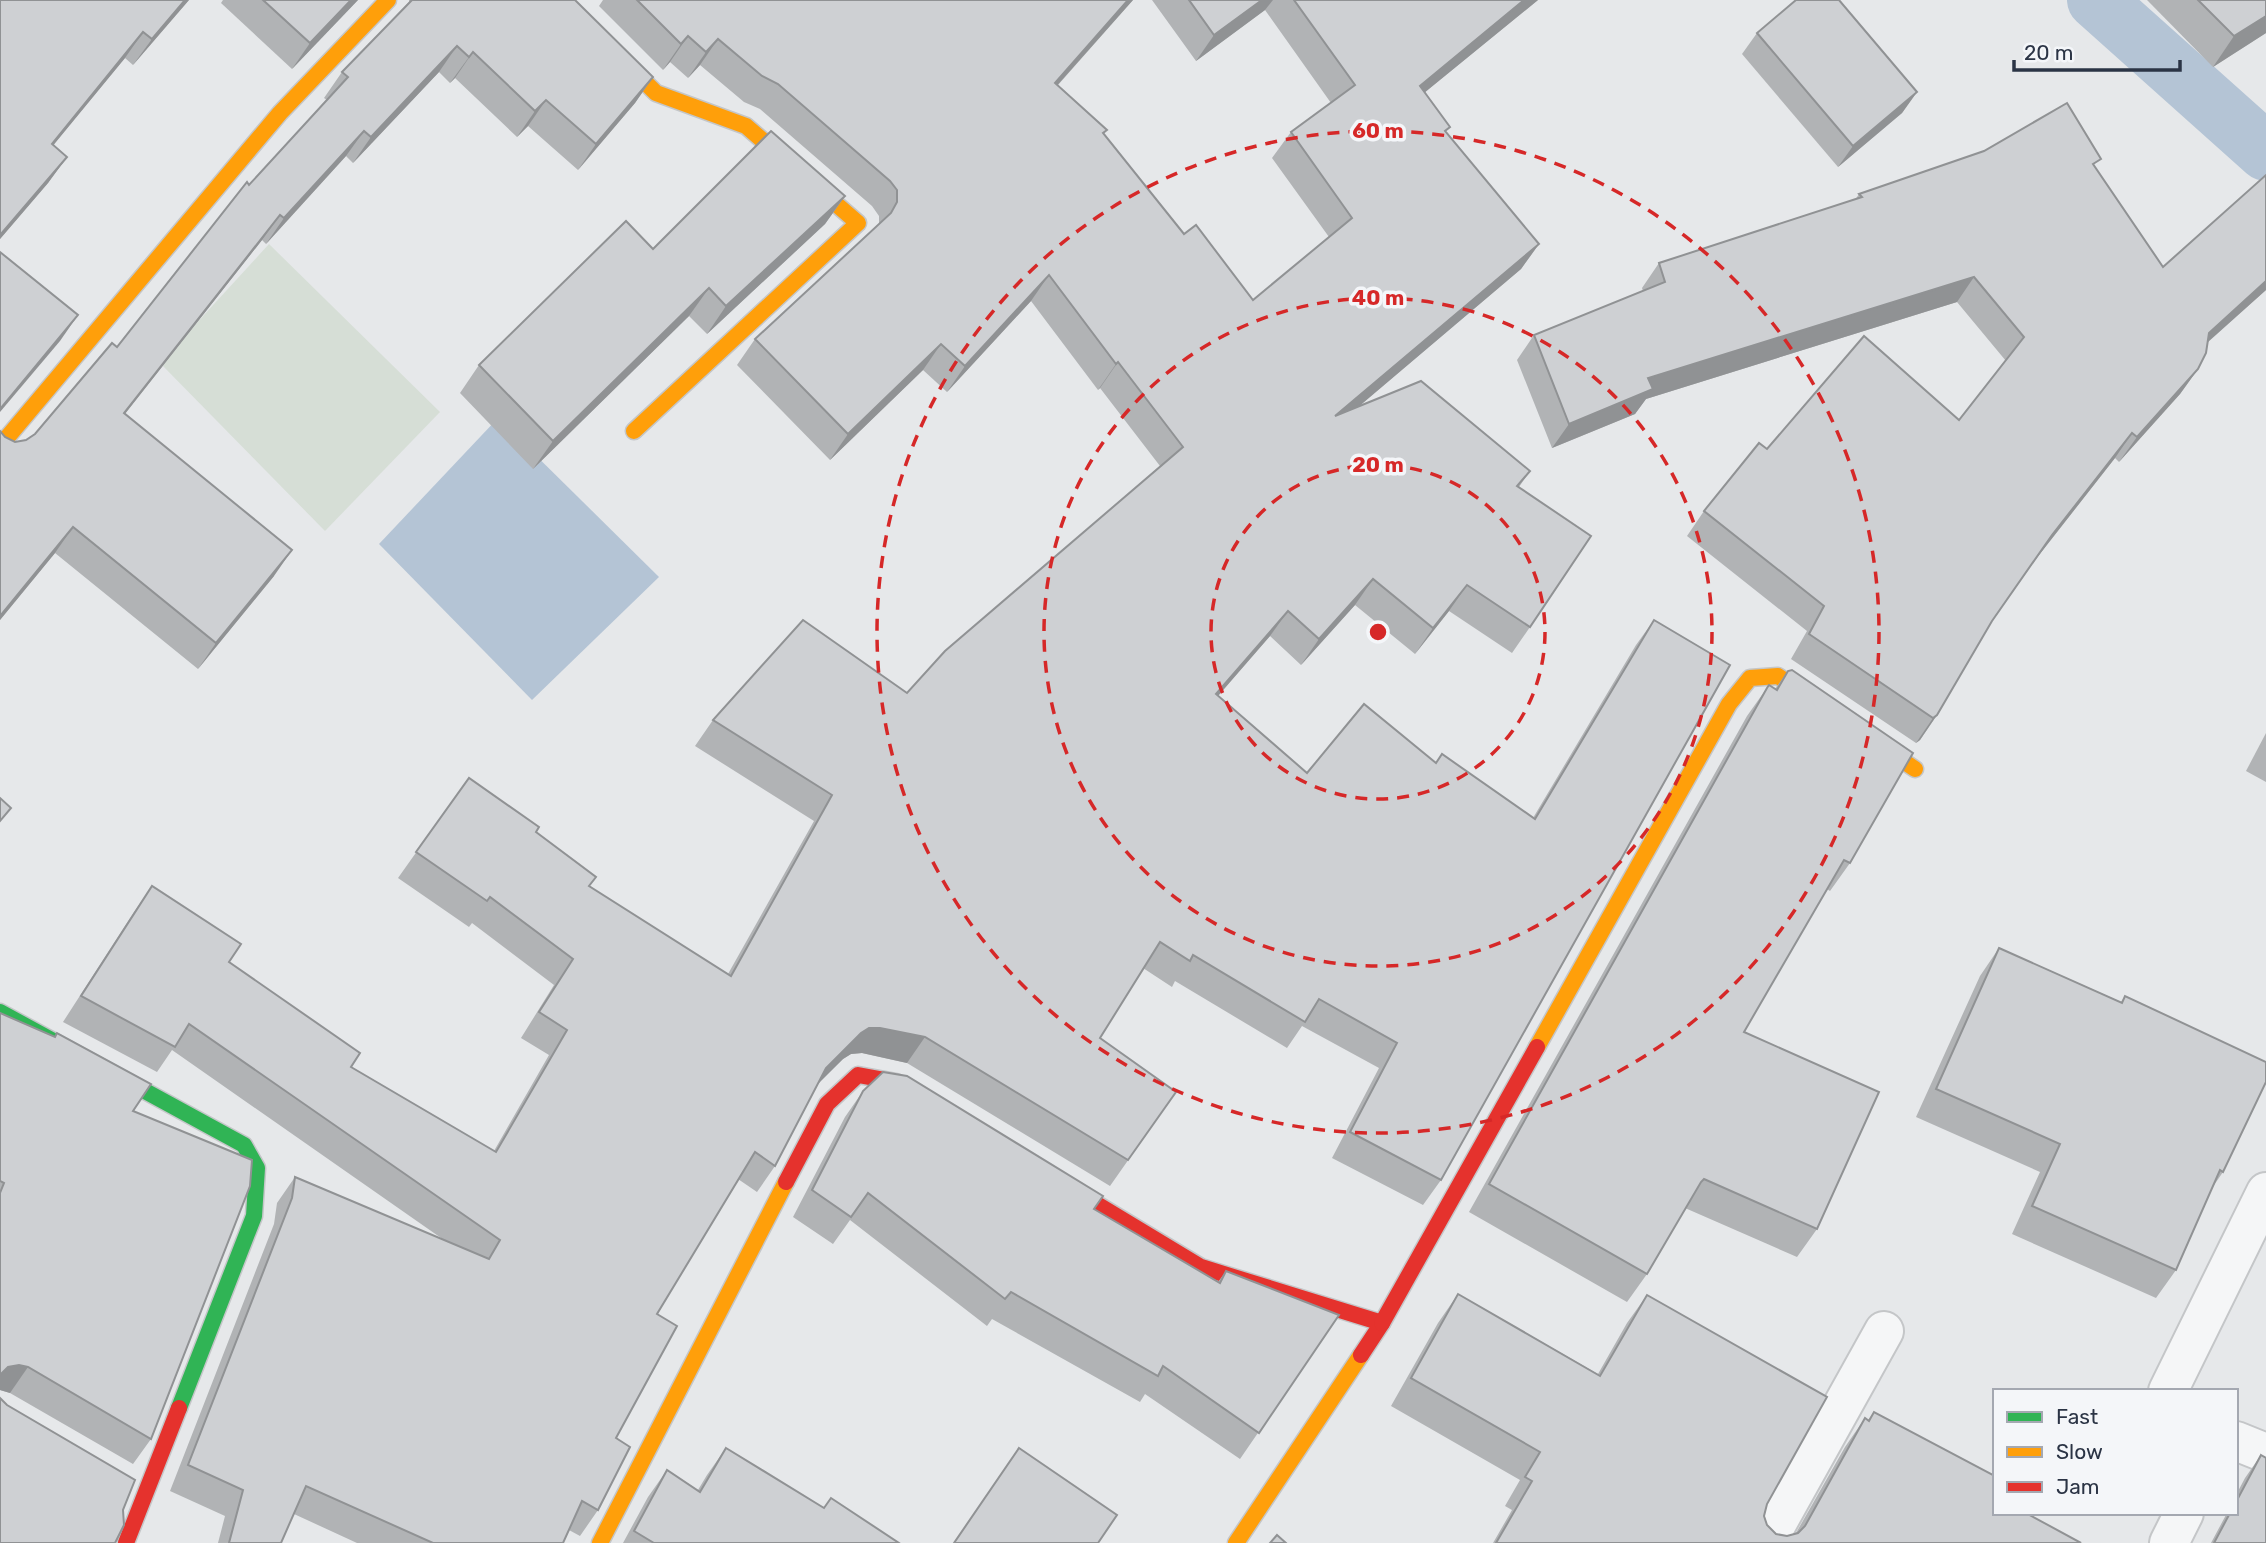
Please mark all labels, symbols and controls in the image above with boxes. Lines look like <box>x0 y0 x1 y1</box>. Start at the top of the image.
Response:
scale bar <box>2014 28 2180 72</box>
text: 20 m <box>2024 40 2073 65</box>
text: 60 m <box>1352 118 1404 143</box>
text: 40 m <box>1352 285 1404 310</box>
text: 20 m <box>1352 452 1404 477</box>
centre of rings <box>1366 620 1390 644</box>
legend <box>1993 1389 2238 1515</box>
text: Fast <box>2056 1404 2098 1429</box>
text: Slow <box>2056 1439 2103 1464</box>
text: Jam <box>2056 1474 2100 1499</box>

